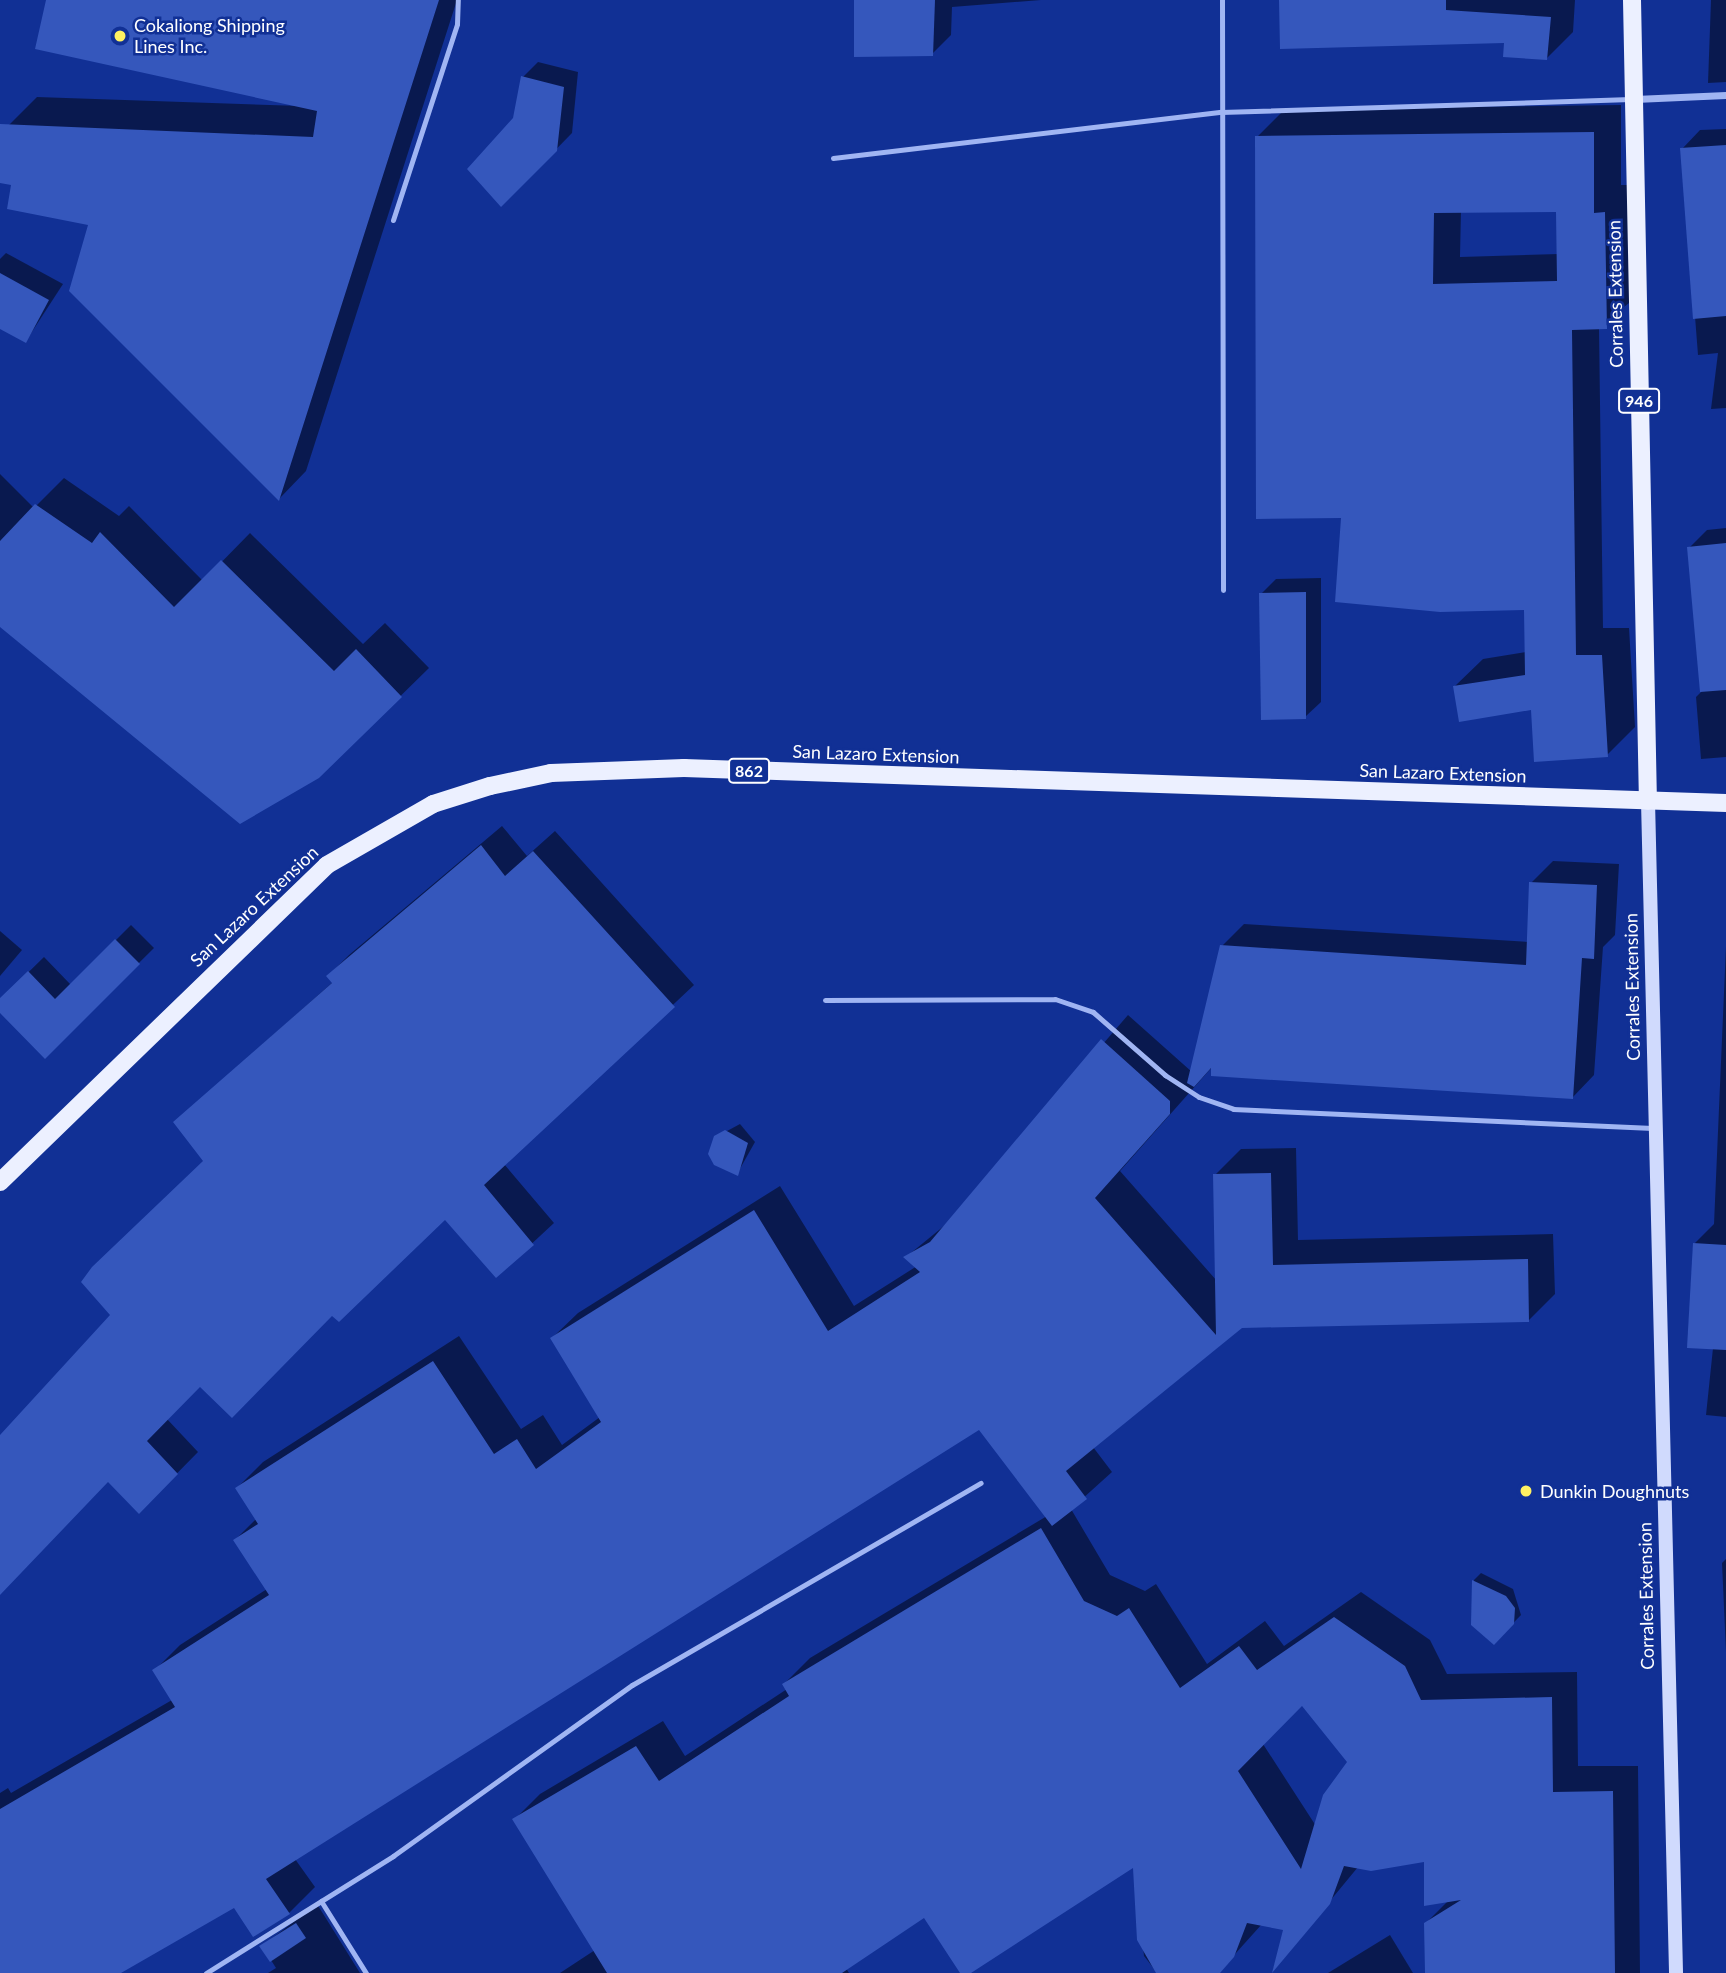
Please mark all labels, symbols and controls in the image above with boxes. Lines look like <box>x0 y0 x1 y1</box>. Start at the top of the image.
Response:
place label: Cokaliong Shipping Lines Inc. <box>134 15 285 58</box>
marker: Cokaliong Shipping Lines Inc. <box>112 28 128 44</box>
street label: Corrales Extension <box>1603 220 1627 368</box>
road number: 946 <box>1618 388 1660 414</box>
street label: San Lazaro Extension <box>792 740 960 768</box>
road number: 862 <box>728 758 770 784</box>
street label: San Lazaro Extension <box>1359 759 1527 787</box>
street label: San Lazaro Extension <box>185 841 323 971</box>
street label: Corrales Extension <box>1620 913 1644 1061</box>
place label: Dunkin Doughnuts <box>1540 1480 1689 1502</box>
marker: Dunkin Doughnuts <box>1518 1483 1534 1499</box>
street label: Corrales Extension <box>1634 1522 1658 1670</box>

